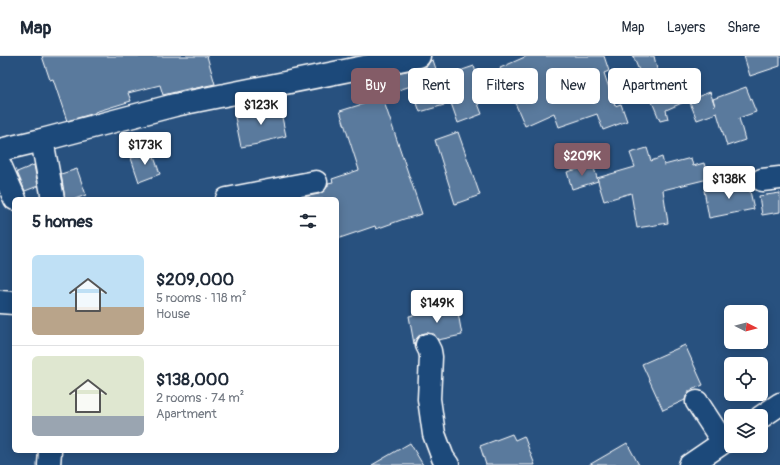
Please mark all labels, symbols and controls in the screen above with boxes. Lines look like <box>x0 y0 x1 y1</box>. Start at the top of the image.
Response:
text: Map <box>20 16 51 40</box>
text: Map <box>622 19 645 36</box>
text: Layers <box>667 19 705 36</box>
text: Share <box>727 19 760 36</box>
chip: Buy <box>351 68 400 104</box>
chip: Rent <box>408 68 464 104</box>
chip: Filters <box>472 68 538 104</box>
chip: New <box>546 68 600 104</box>
chip: Apartment <box>608 68 701 104</box>
pin: $123K <box>233 92 289 126</box>
text: $123K <box>244 97 278 113</box>
pin: $173K <box>117 132 173 166</box>
text: $173K <box>128 137 162 153</box>
pin: $209K <box>554 143 610 177</box>
text: $209K <box>563 148 601 164</box>
pin: $138K <box>701 166 757 200</box>
text: $138K <box>712 171 746 187</box>
icon: filters <box>297 210 319 232</box>
text: 5 homes <box>32 211 93 232</box>
text: $209,000 <box>156 269 234 290</box>
icon: home <box>64 271 112 319</box>
text: 5 rooms · 118 m² <box>156 290 246 306</box>
pin: $149K <box>409 290 465 324</box>
text: $149K <box>420 295 454 311</box>
north arrow <box>724 305 768 349</box>
map controls <box>724 305 768 453</box>
text: House <box>156 306 190 322</box>
button: locate <box>724 357 768 401</box>
text: $138,000 <box>156 369 229 390</box>
icon: home <box>64 372 112 420</box>
text: 2 rooms · 74 m² <box>156 390 244 406</box>
text: Apartment <box>156 406 217 422</box>
button: layers <box>724 409 768 453</box>

